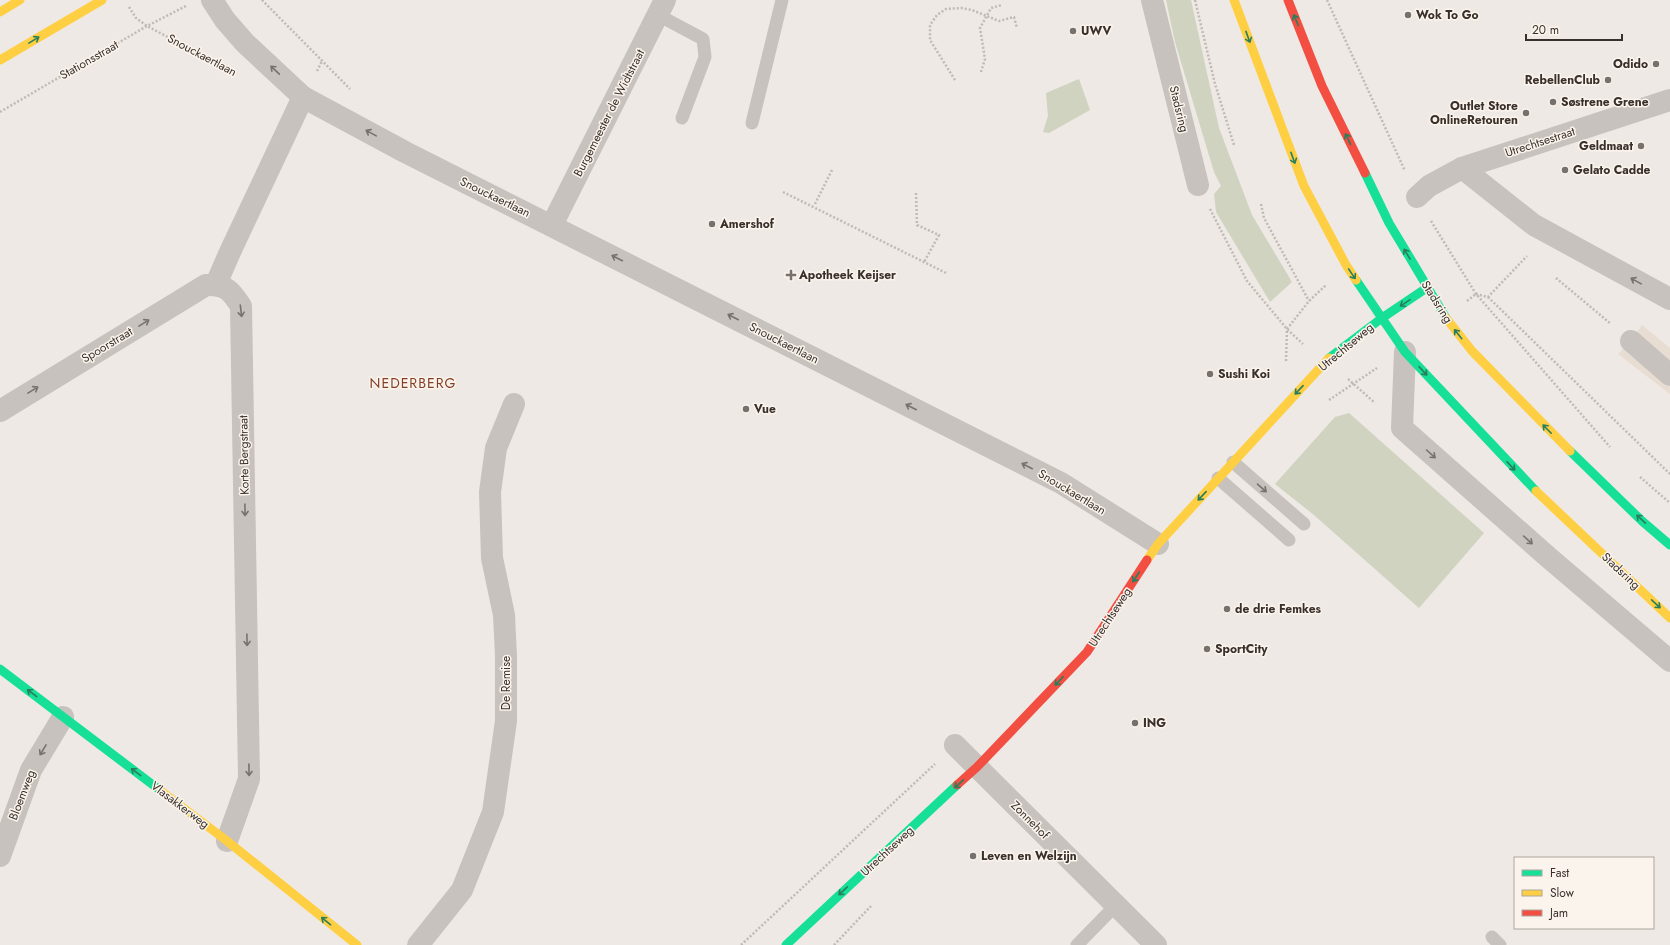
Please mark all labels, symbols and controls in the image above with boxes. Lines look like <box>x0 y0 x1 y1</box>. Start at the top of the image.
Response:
place label: Wok To Go <box>1416 6 1479 24</box>
marker: Wok To Go <box>1403 10 1413 20</box>
one-way arrow <box>1291 14 1299 26</box>
scale bar <box>1526 16 1622 42</box>
text: 20 m <box>1532 21 1559 39</box>
place label: UWV <box>1081 22 1112 40</box>
marker: UWV <box>1068 26 1078 36</box>
street label: Snouckaertlaan <box>164 29 240 81</box>
one-way arrow <box>1245 30 1252 43</box>
one-way arrow <box>28 36 40 44</box>
street label: Stationsstraat <box>56 36 122 84</box>
street label: Burgemeester de Widtstraat <box>569 46 649 180</box>
place label: Odido <box>1613 55 1648 73</box>
marker: Odido <box>1651 59 1661 69</box>
one-way arrow <box>270 66 280 75</box>
place label: RebellenClub <box>1525 71 1601 89</box>
marker: RebellenClub <box>1603 75 1613 85</box>
street label: Stadsring <box>1165 84 1193 134</box>
place label: Søstrene Grene <box>1561 93 1649 111</box>
place label: Outlet Store OnlineRetouren <box>1430 97 1518 129</box>
marker: Søstrene Grene <box>1548 97 1558 107</box>
marker: Outlet Store OnlineRetouren <box>1521 108 1531 118</box>
street label: Utrechtsestraat <box>1503 122 1577 162</box>
one-way arrow <box>365 129 377 137</box>
one-way arrow <box>1344 133 1351 145</box>
place label: Geldmaat <box>1579 137 1633 155</box>
marker: Geldmaat <box>1636 141 1646 151</box>
one-way arrow <box>1290 152 1298 164</box>
place label: Gelato Cadde <box>1573 161 1651 179</box>
marker: Gelato Cadde <box>1560 165 1570 175</box>
street label: Snouckaertlaan <box>457 172 533 222</box>
place label: Amershof <box>719 215 775 233</box>
marker: Amershof <box>707 219 717 229</box>
one-way arrow <box>1403 248 1411 260</box>
one-way arrow <box>611 254 623 261</box>
place label: Apotheek Keijser <box>798 266 896 284</box>
one-way arrow <box>1348 268 1356 279</box>
marker: Apotheek Keijser <box>786 270 796 280</box>
one-way arrow <box>1630 276 1642 284</box>
street label: Stadsring <box>1417 277 1457 327</box>
one-way arrow <box>1400 299 1411 307</box>
one-way arrow <box>237 304 244 317</box>
one-way arrow <box>727 313 739 320</box>
one-way arrow <box>138 318 150 326</box>
street label: Snouckaertlaan <box>746 318 822 368</box>
street label: Utrechtseweg <box>1314 318 1378 376</box>
street label: Spoorstraat <box>78 323 136 367</box>
one-way arrow <box>1454 329 1463 339</box>
place label: Sushi Koi <box>1218 365 1270 383</box>
one-way arrow <box>1418 366 1428 376</box>
marker: Sushi Koi <box>1205 369 1215 379</box>
district label: NEDERBERG <box>370 373 456 393</box>
one-way arrow <box>1294 385 1304 395</box>
one-way arrow <box>27 386 39 394</box>
place label: Vue <box>753 400 776 418</box>
one-way arrow <box>906 403 918 410</box>
marker: Vue <box>741 404 751 414</box>
street label: Korte Bergstraat <box>234 415 254 495</box>
one-way arrow <box>1542 424 1552 434</box>
one-way arrow <box>1426 449 1436 459</box>
one-way arrow <box>1507 461 1516 471</box>
one-way arrow <box>1022 462 1034 469</box>
street label: Snouckaertlaan <box>1035 465 1109 519</box>
one-way arrow <box>1257 483 1268 492</box>
one-way arrow <box>1197 491 1206 501</box>
one-way arrow <box>241 503 249 516</box>
one-way arrow <box>1636 514 1646 524</box>
one-way arrow <box>1523 536 1534 545</box>
street label: Stadsring <box>1598 548 1644 594</box>
one-way arrow <box>1132 571 1140 583</box>
street label: Utrechtseweg <box>1084 584 1136 650</box>
one-way arrow <box>1651 599 1661 609</box>
place label: de drie Femkes <box>1235 600 1322 618</box>
marker: de drie Femkes <box>1222 604 1232 614</box>
one-way arrow <box>243 633 251 646</box>
place label: SportCity <box>1215 640 1268 658</box>
marker: SportCity <box>1202 644 1212 654</box>
street label: De Remise <box>497 656 515 710</box>
one-way arrow <box>1055 676 1064 686</box>
one-way arrow <box>27 689 38 697</box>
place label: ING <box>1143 714 1166 732</box>
marker: ING <box>1130 718 1140 728</box>
one-way arrow <box>38 744 46 756</box>
one-way arrow <box>245 763 253 776</box>
street label: Bloemweg <box>4 767 40 823</box>
one-way arrow <box>130 767 141 776</box>
street label: Vlasakkerweg <box>147 777 213 833</box>
one-way arrow <box>954 779 964 789</box>
street label: Zonnehof <box>1007 797 1054 844</box>
street label: Utrechtseweg <box>856 821 918 881</box>
place label: Leven en Welzijn <box>981 847 1077 865</box>
marker: Leven en Welzijn <box>968 851 978 861</box>
legend <box>1514 857 1654 929</box>
text: Fast <box>1550 864 1569 882</box>
text: Slow <box>1550 884 1575 902</box>
one-way arrow <box>838 887 848 896</box>
text: Jam <box>1548 904 1568 922</box>
one-way arrow <box>321 916 332 925</box>

